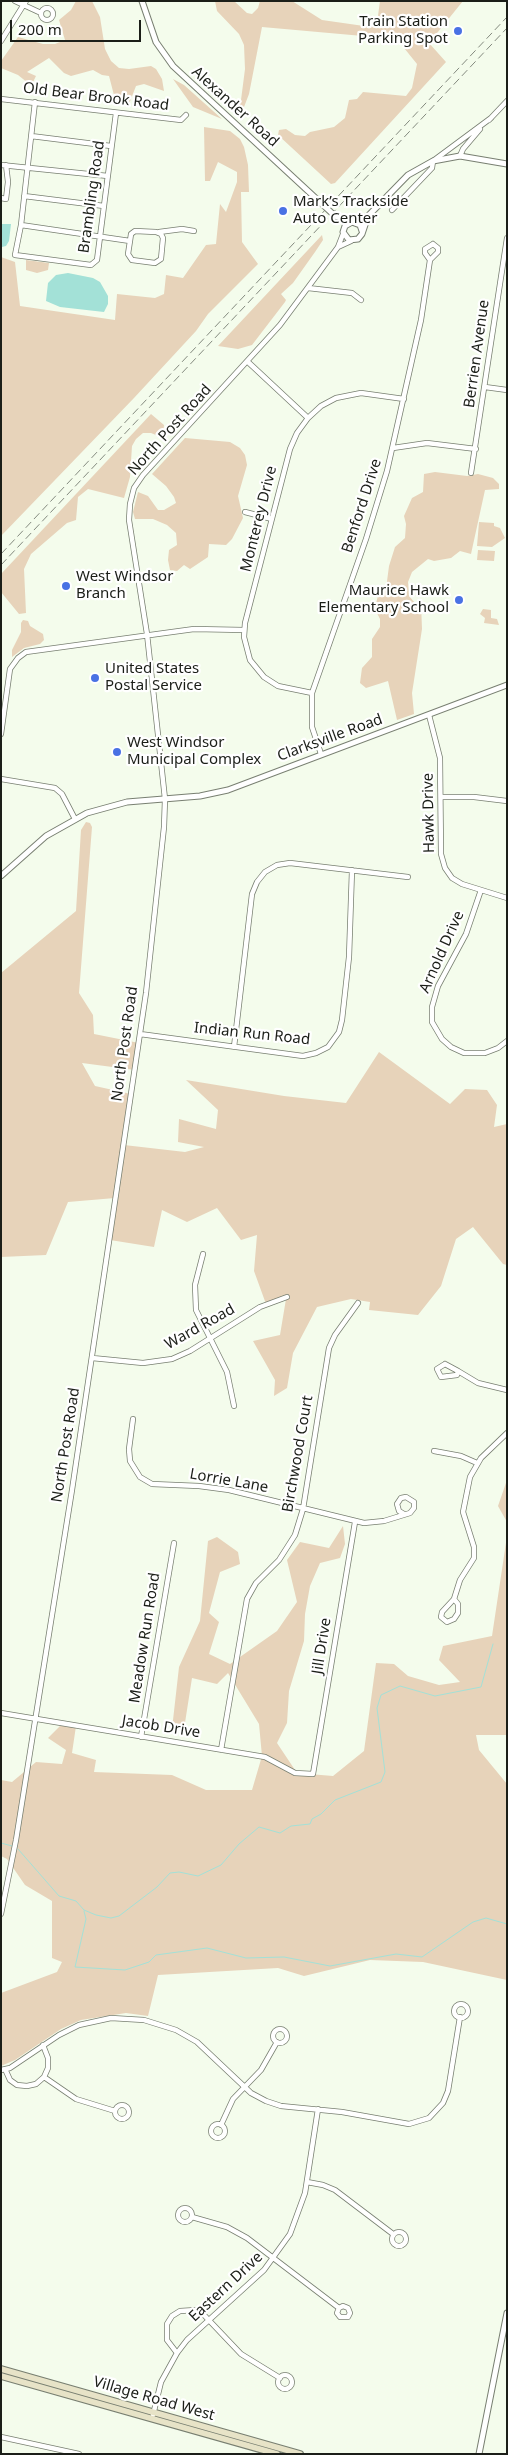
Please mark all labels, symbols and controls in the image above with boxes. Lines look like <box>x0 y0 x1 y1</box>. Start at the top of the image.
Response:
scale bar <box>12 10 144 42</box>
place label: Train Station Parking Spot <box>358 13 448 48</box>
text: 200 m <box>18 19 62 39</box>
marker: Train Station Parking Spot <box>452 25 464 37</box>
street label: Alexander Road <box>188 63 282 151</box>
street label: Old Bear Brook Road <box>22 79 170 115</box>
street label: Brambling Road <box>75 140 109 254</box>
place label: Mark’s Trackside Auto Center <box>293 193 408 228</box>
marker: Mark’s Trackside Auto Center <box>277 205 289 217</box>
street label: Berrien Avenue <box>461 299 493 409</box>
street label: North Post Road <box>125 381 215 479</box>
street label: Benford Drive <box>338 457 386 555</box>
street label: Monterey Drive <box>237 464 281 574</box>
place label: West Windsor Branch <box>76 568 173 603</box>
marker: West Windsor Branch <box>60 580 72 592</box>
place label: Maurice Hawk Elementary School <box>318 582 449 617</box>
marker: Maurice Hawk Elementary School <box>453 594 465 606</box>
place label: United States Postal Service <box>105 660 202 695</box>
marker: United States Postal Service <box>89 672 101 684</box>
street label: Clarksville Road <box>275 711 385 765</box>
place label: West Windsor Municipal Complex <box>127 734 261 769</box>
marker: West Windsor Municipal Complex <box>111 746 123 758</box>
street label: Hawk Drive <box>419 773 439 853</box>
street label: Arnold Drive <box>416 908 468 996</box>
street label: North Post Road <box>108 985 142 1103</box>
street label: Indian Run Road <box>193 1019 311 1049</box>
street label: Ward Road <box>162 1300 238 1354</box>
street label: North Post Road <box>48 1386 84 1504</box>
street label: Birchwood Court <box>279 1394 317 1514</box>
street label: Lorrie Lane <box>188 1465 270 1497</box>
street label: Meadow Run Road <box>126 1571 164 1705</box>
street label: Jill Drive <box>309 1617 335 1675</box>
street label: Jacob Drive <box>121 1712 201 1742</box>
street label: Eastern Drive <box>185 2248 267 2326</box>
street label: Village Road West <box>91 2373 217 2425</box>

